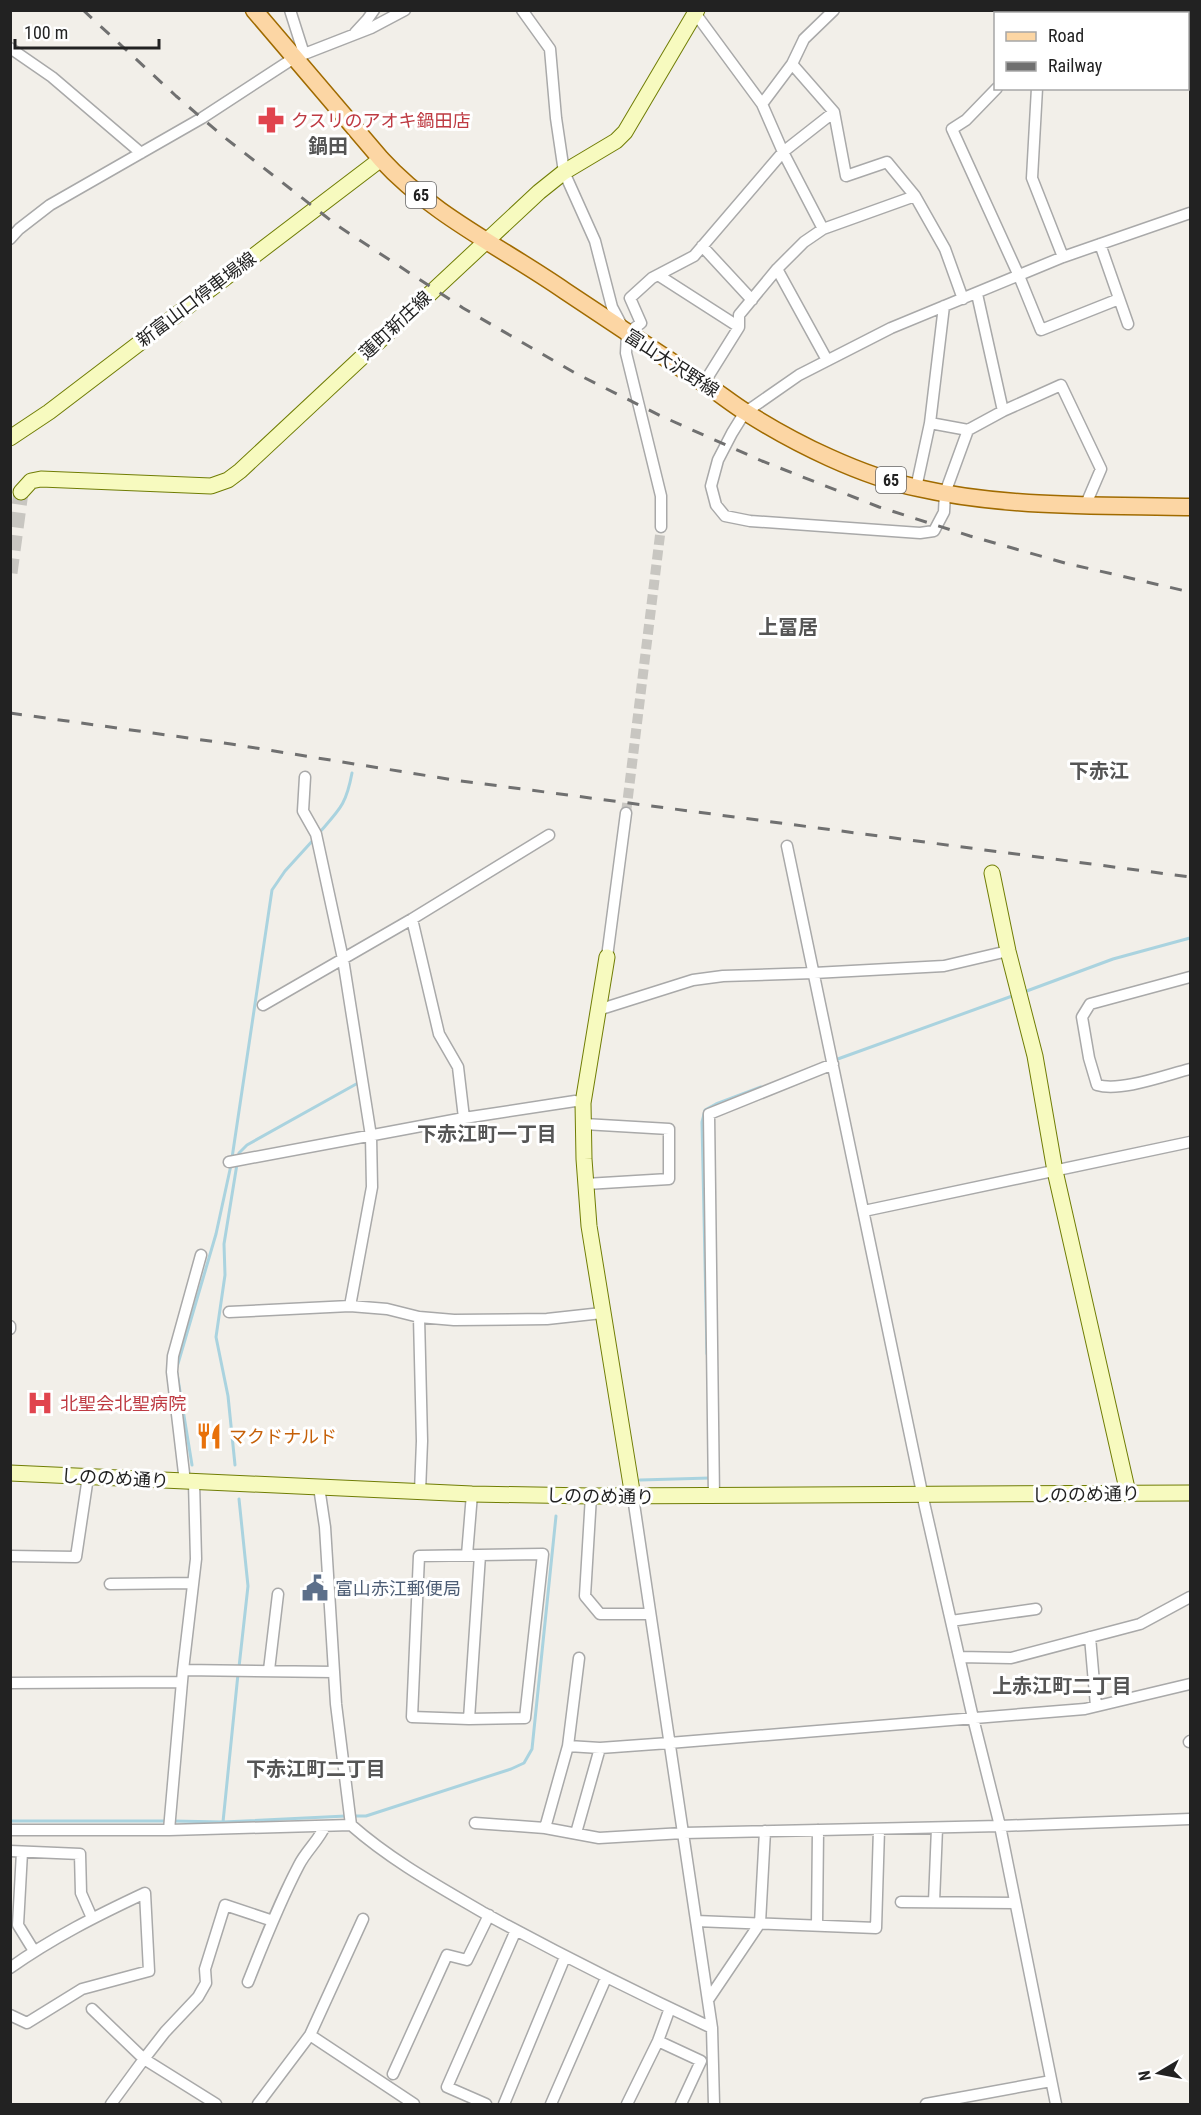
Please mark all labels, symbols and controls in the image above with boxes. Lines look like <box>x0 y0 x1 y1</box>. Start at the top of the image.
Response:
scale bar <box>15 12 159 50</box>
legend <box>994 12 1189 90</box>
text: 100 m <box>24 22 68 43</box>
text: Road <box>1048 25 1084 46</box>
text: Railway <box>1048 55 1103 76</box>
pharmacy icon: クスリのアオキ鍋田店 <box>256 105 286 135</box>
place label: クスリのアオキ鍋田店 <box>291 110 470 131</box>
district label: 鍋田 <box>308 134 348 158</box>
road number: 65 <box>406 182 436 208</box>
street label: 新富山口停車場線 <box>132 247 260 351</box>
street label: 蓮町新庄線 <box>355 287 435 363</box>
street label: 富山大沢野線 <box>621 325 723 401</box>
road number: 65 <box>876 467 906 493</box>
district label: 上冨居 <box>758 615 818 639</box>
district label: 下赤江 <box>1069 759 1129 783</box>
district label: 下赤江町一丁目 <box>417 1122 557 1146</box>
hospital icon: 北聖会北聖病院 <box>25 1388 55 1418</box>
place label: 北聖会北聖病院 <box>60 1393 186 1414</box>
restaurant icon: マクドナルド <box>194 1421 224 1451</box>
place label: マクドナルド <box>229 1426 337 1447</box>
street label: しののめ通り <box>61 1465 169 1491</box>
street label: しののめ通り <box>1032 1483 1140 1505</box>
street label: しののめ通り <box>546 1485 654 1507</box>
public building icon: 富山赤江郵便局 <box>300 1573 330 1603</box>
place label: 富山赤江郵便局 <box>335 1578 461 1599</box>
district label: 上赤江町二丁目 <box>992 1674 1132 1698</box>
district label: 下赤江町二丁目 <box>246 1757 386 1781</box>
north arrow <box>1129 2043 1189 2103</box>
text: N <box>1135 2069 1155 2082</box>

